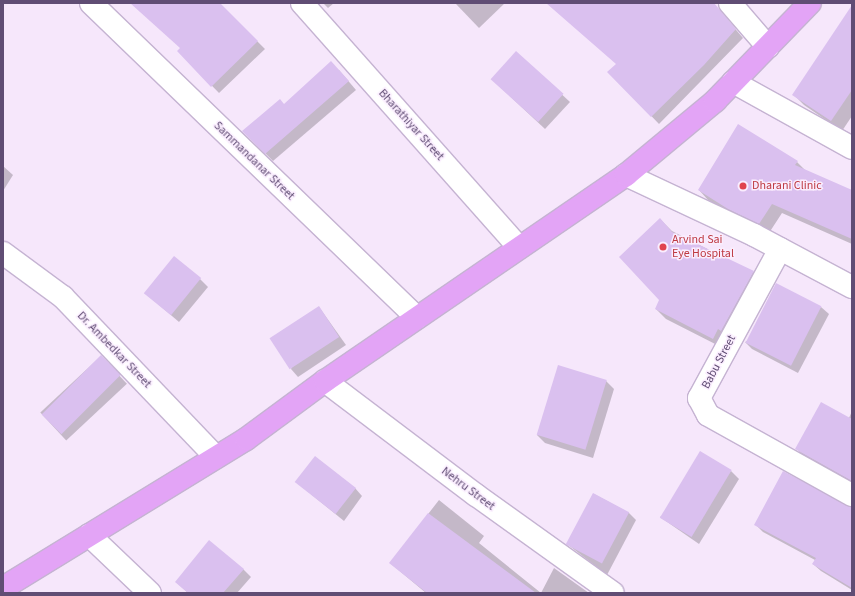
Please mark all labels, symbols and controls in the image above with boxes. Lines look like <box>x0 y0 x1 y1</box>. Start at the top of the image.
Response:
street label: Bharathiyar Street <box>375 86 447 164</box>
street label: Sammandanar Street <box>211 119 297 203</box>
place label: Dharani Clinic <box>752 179 822 193</box>
marker: Dharani Clinic <box>737 180 749 192</box>
place label: Arvind Sai Eye Hospital <box>672 233 734 261</box>
marker: Arvind Sai Eye Hospital <box>657 241 669 253</box>
street label: Dr. Ambedkar Street <box>74 309 154 391</box>
street label: Babu Street <box>699 333 739 391</box>
street label: Nehru Street <box>438 464 498 514</box>

